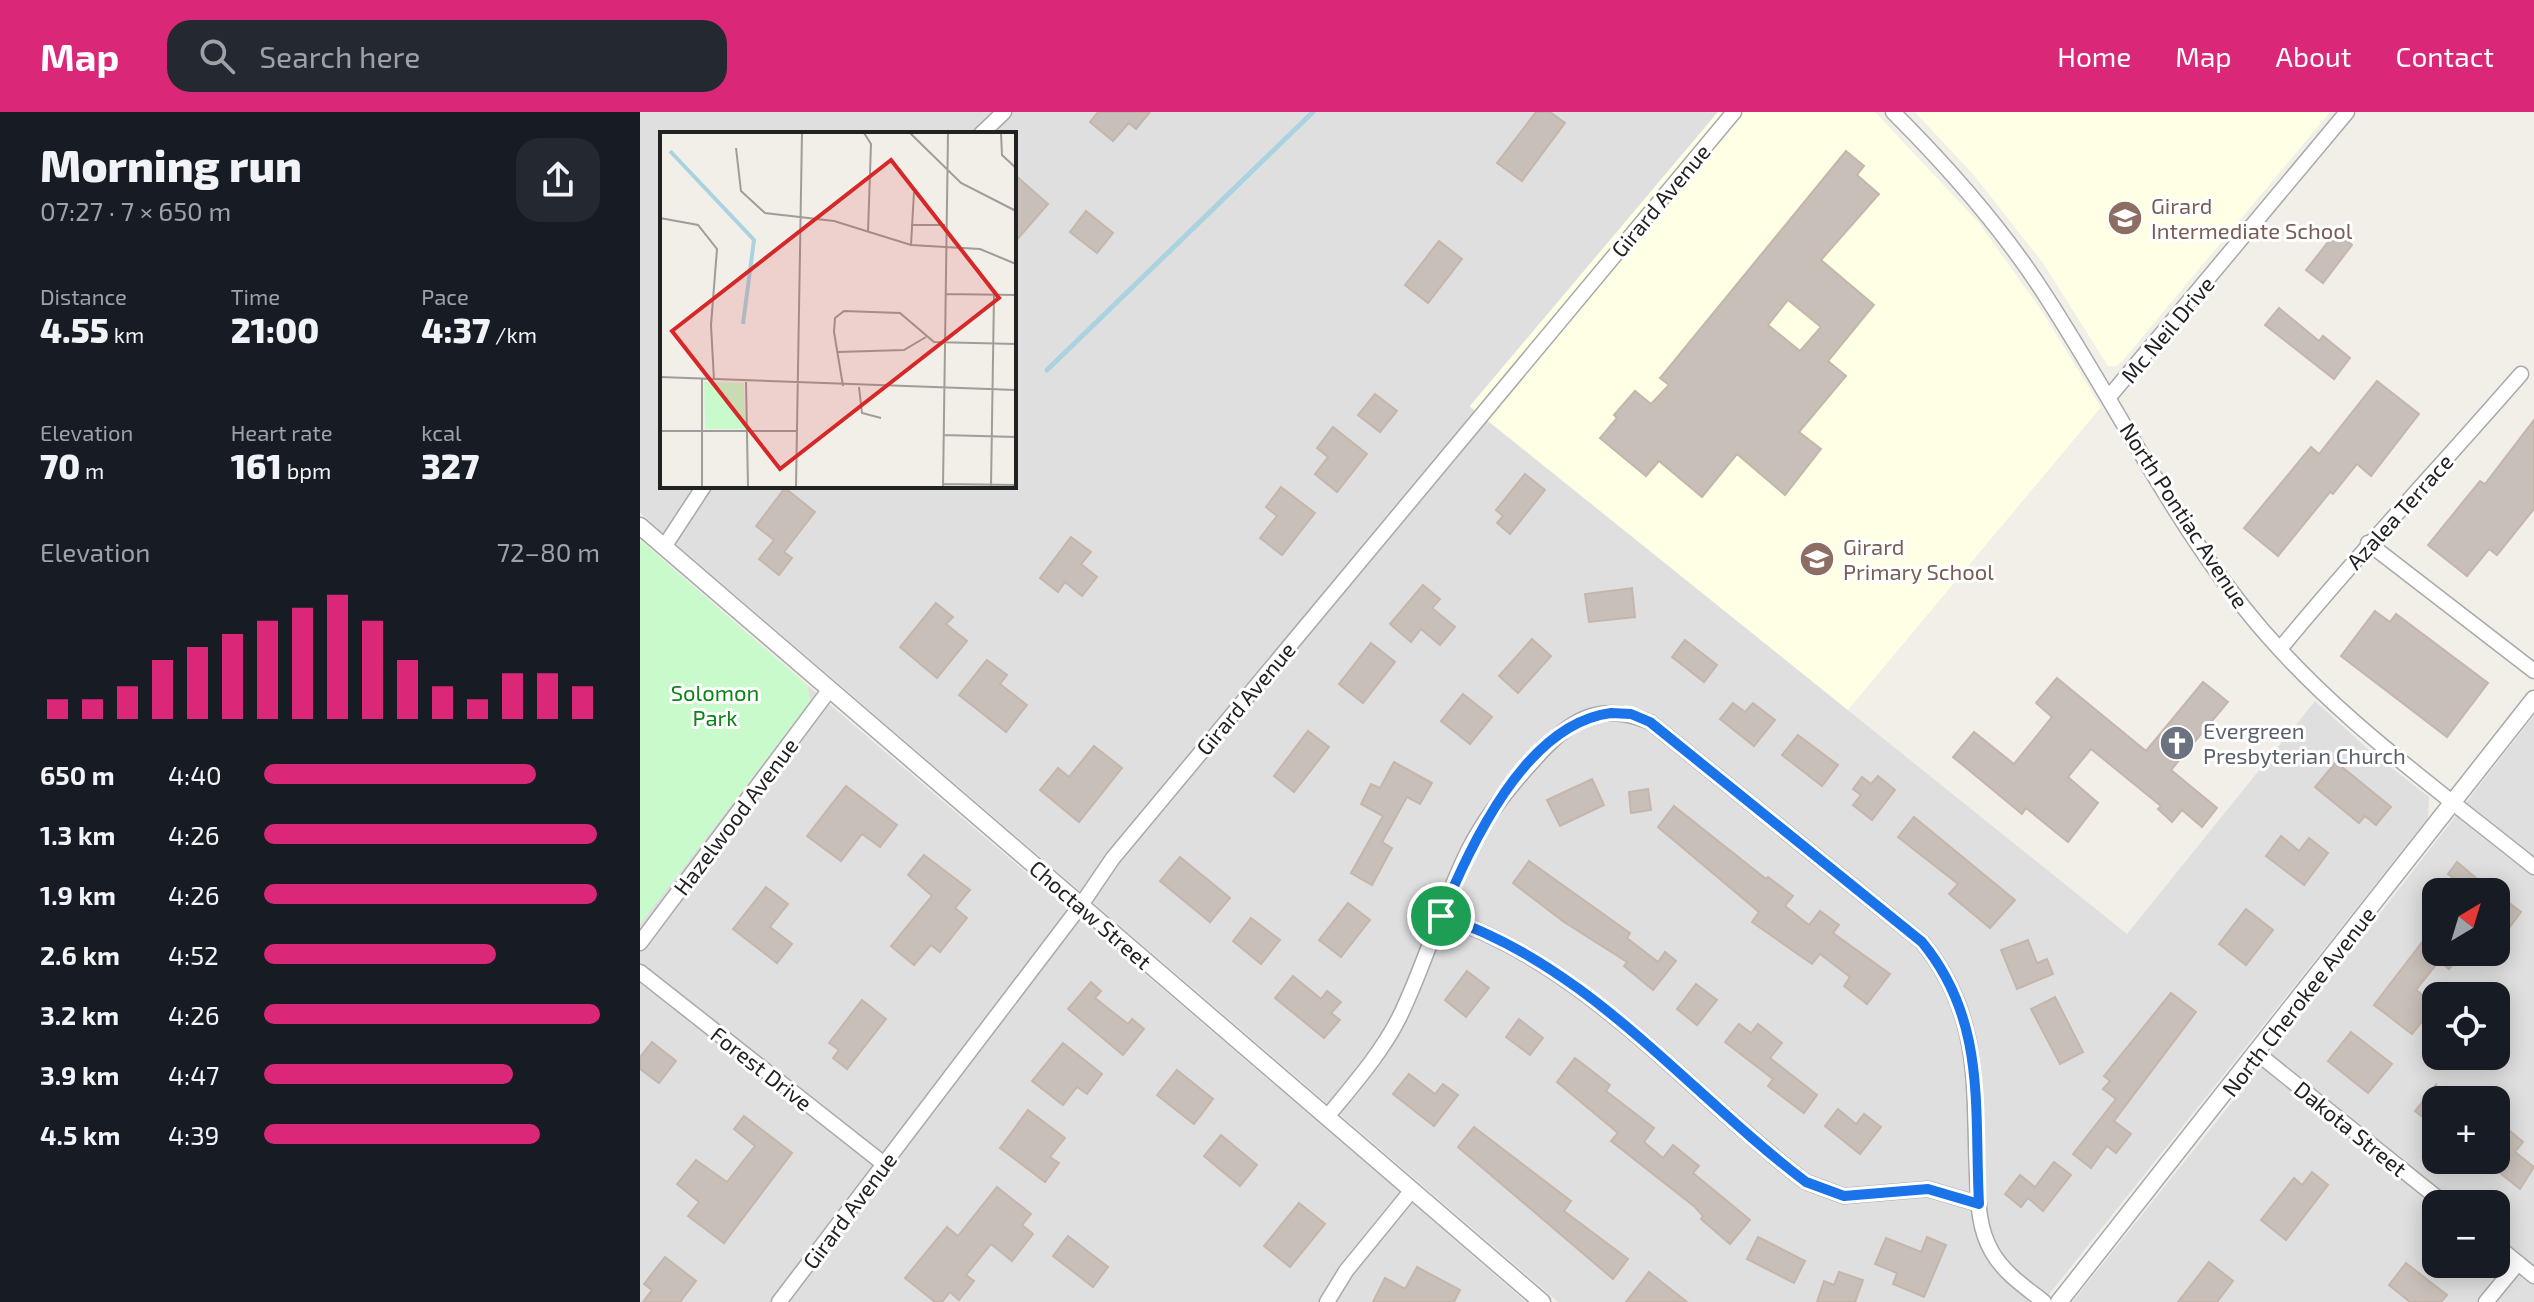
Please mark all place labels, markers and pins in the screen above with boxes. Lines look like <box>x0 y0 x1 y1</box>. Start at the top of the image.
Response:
place label: Girard Intermediate School <box>2151 192 2353 243</box>
school or university icon: Girard Intermediate School <box>2106 199 2144 237</box>
place label: Girard Primary School <box>1843 533 1994 584</box>
school or university icon: Girard Primary School <box>1798 540 1836 578</box>
place label: Evergreen Presbyterian Church <box>2203 717 2406 768</box>
church icon: Evergreen Presbyterian Church <box>2158 724 2196 762</box>
pin <box>1407 882 1475 950</box>

